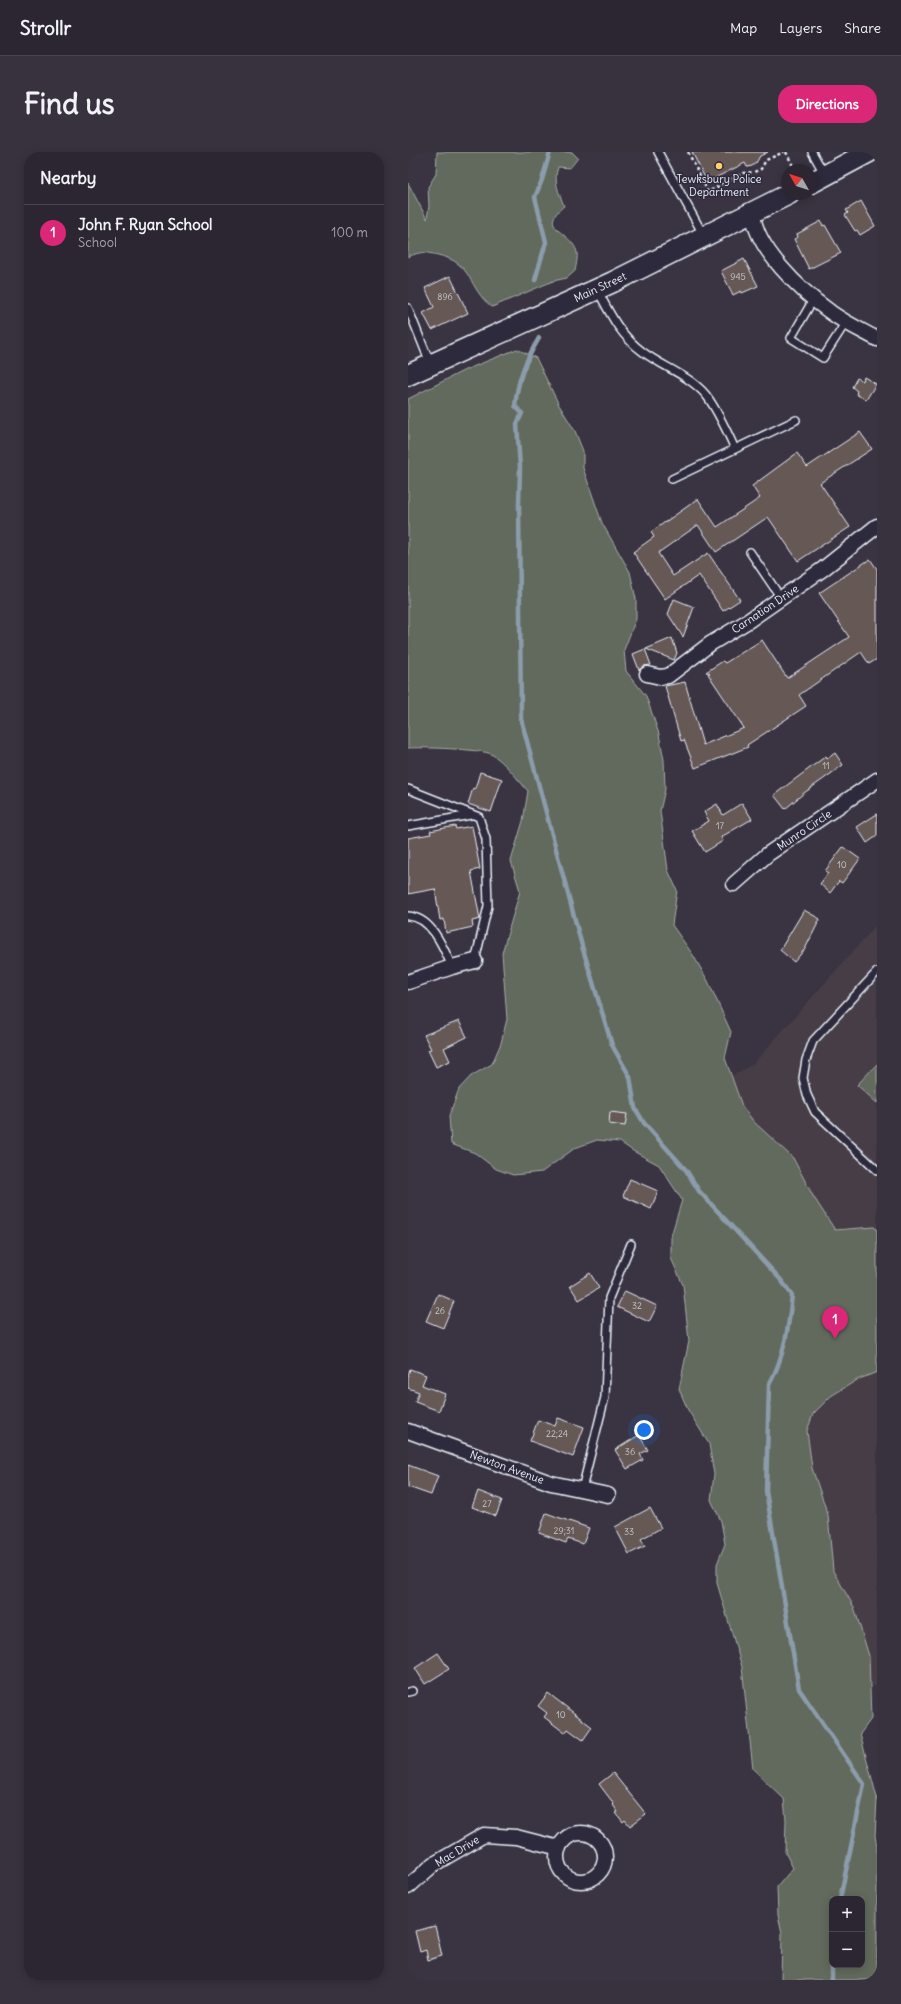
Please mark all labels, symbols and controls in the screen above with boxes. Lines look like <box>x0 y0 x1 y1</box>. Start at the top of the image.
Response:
text: Strollr <box>20 16 71 40</box>
text: Map <box>730 19 757 37</box>
text: Layers <box>779 19 822 37</box>
text: Share <box>844 19 881 37</box>
button: Directions <box>778 85 877 123</box>
text: Find us <box>24 86 115 122</box>
marker: Tewksbury Police Department <box>714 161 724 171</box>
north arrow <box>781 164 817 200</box>
text: Nearby <box>40 167 96 189</box>
place label: Tewksbury Police Department <box>677 172 761 199</box>
text: John F. Ryan School <box>78 215 212 234</box>
text: 1 <box>50 224 56 241</box>
text: 100 m <box>331 224 368 241</box>
text: School <box>78 234 117 251</box>
street label: Main Street <box>572 269 629 305</box>
house number: 945 <box>730 271 746 282</box>
house number: 896 <box>437 291 453 302</box>
street label: Carnation Drive <box>729 581 801 637</box>
house number: 11 <box>822 760 830 771</box>
street label: Munro Circle <box>774 807 834 853</box>
house number: 17 <box>716 820 725 831</box>
house number: 10 <box>837 859 847 870</box>
house number: 32 <box>632 1300 642 1311</box>
house number: 26 <box>435 1305 445 1316</box>
pin: 1 <box>822 1306 848 1339</box>
your location <box>634 1420 654 1440</box>
house number: 22;24 <box>546 1428 568 1439</box>
house number: 36 <box>625 1446 635 1457</box>
street label: Newton Avenue <box>468 1447 546 1487</box>
house number: 27 <box>482 1498 492 1509</box>
house number: 29;31 <box>554 1525 574 1536</box>
house number: 33 <box>624 1526 634 1537</box>
house number: 10 <box>556 1709 566 1720</box>
street label: Mac Drive <box>432 1832 482 1870</box>
map controls <box>829 1896 865 1968</box>
button: + <box>829 1896 865 1932</box>
button: − <box>829 1932 865 1968</box>

